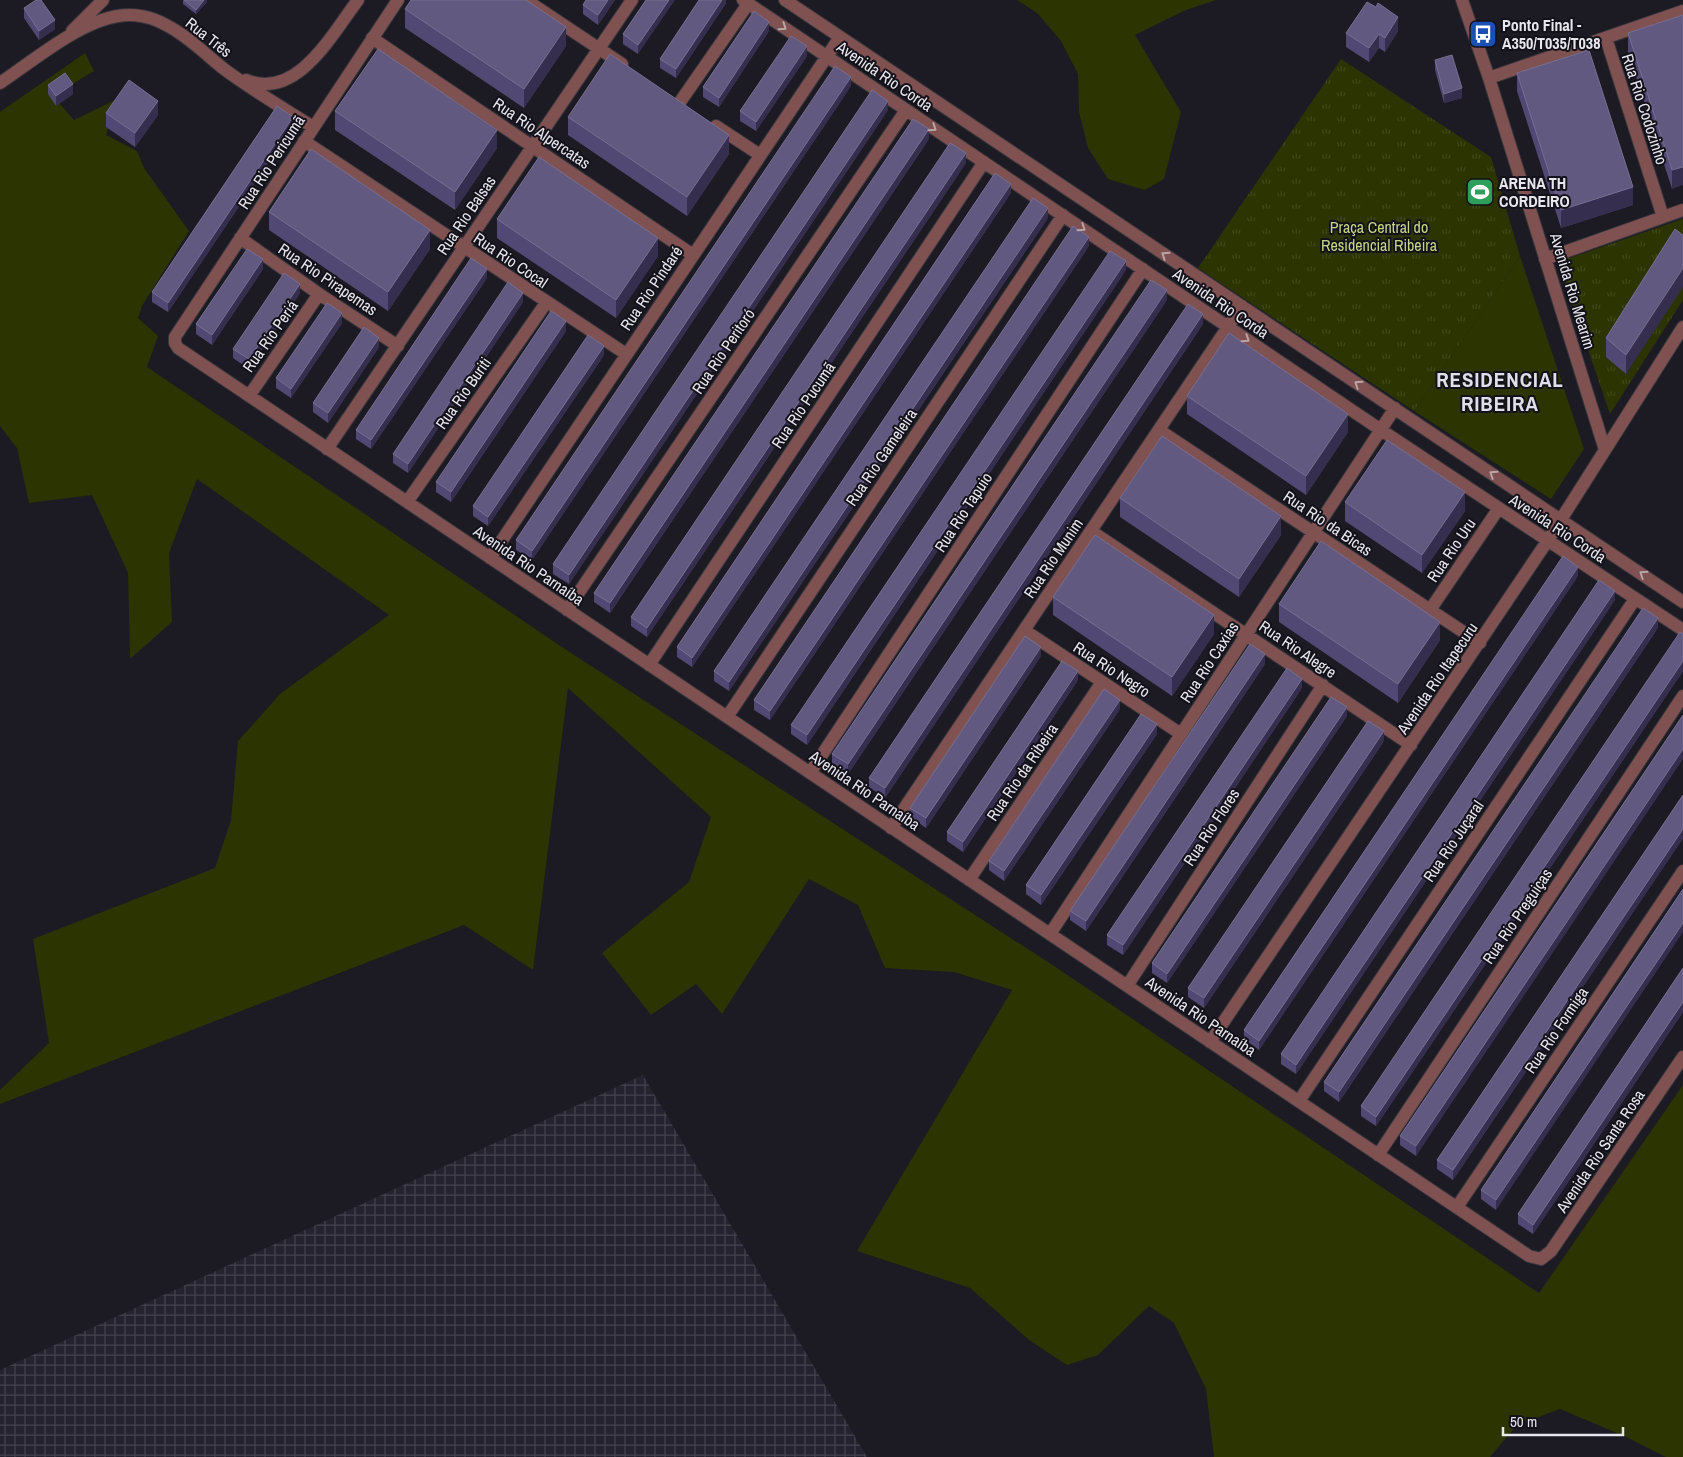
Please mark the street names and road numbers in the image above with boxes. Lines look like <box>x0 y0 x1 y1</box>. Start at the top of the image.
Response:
street label: Rua Três <box>181 12 237 62</box>
street label: Avenida Rio Corda <box>832 35 938 117</box>
street label: Rua Rio Codozinho <box>1617 51 1673 167</box>
street label: Rua Rio Alpercatas <box>489 92 595 174</box>
street label: Rua Rio Pericumã <box>232 110 310 213</box>
street label: Rua Rio Balsas <box>431 171 501 259</box>
street label: Rua Rio Cocal <box>469 227 553 293</box>
street label: Avenida Rio Mearim <box>1545 229 1601 352</box>
street label: Rua Rio Pirapemas <box>274 238 382 320</box>
street label: Rua Rio Pindaré <box>615 241 687 335</box>
street label: Avenida Rio Corda <box>1168 262 1274 344</box>
street label: Rua Rio Periá <box>237 295 303 376</box>
street label: Rua Rio Peritoró <box>686 304 760 398</box>
street label: Rua Rio Buriti <box>430 353 496 433</box>
street label: Rua Rio Pucumã <box>766 357 840 453</box>
street label: Rua Rio Gameleira <box>840 403 922 510</box>
street label: Rua Rio Tapuio <box>929 468 997 556</box>
street label: Rua Rio da Bicas <box>1279 485 1377 561</box>
street label: Avenida Rio Corda <box>1504 488 1611 568</box>
street label: Rua Rio Munim <box>1018 514 1088 602</box>
street label: Rua Rio Uru <box>1421 514 1481 586</box>
street label: Avenida Rio Parnaíba <box>469 519 589 611</box>
street label: Rua Rio Alegre <box>1255 615 1341 683</box>
street label: Rua Rio Caxias <box>1175 617 1243 707</box>
street label: Avenida Rio Itapecuru <box>1391 618 1483 739</box>
street label: Rua Rio Negro <box>1069 636 1155 702</box>
street label: Rua Rio da Ribeira <box>981 718 1063 825</box>
street label: Avenida Rio Parnaíba <box>805 744 925 836</box>
street label: Rua Rio Flores <box>1178 784 1244 870</box>
street label: Rua Rio Juçaral <box>1418 796 1488 886</box>
street label: Rua Rio Preguiças <box>1477 864 1557 968</box>
street label: Avenida Rio Parnaíba <box>1141 970 1261 1062</box>
street label: Rua Rio Formiga <box>1519 982 1593 1078</box>
street label: Avenida Rio Santa Rosa <box>1550 1084 1650 1218</box>

